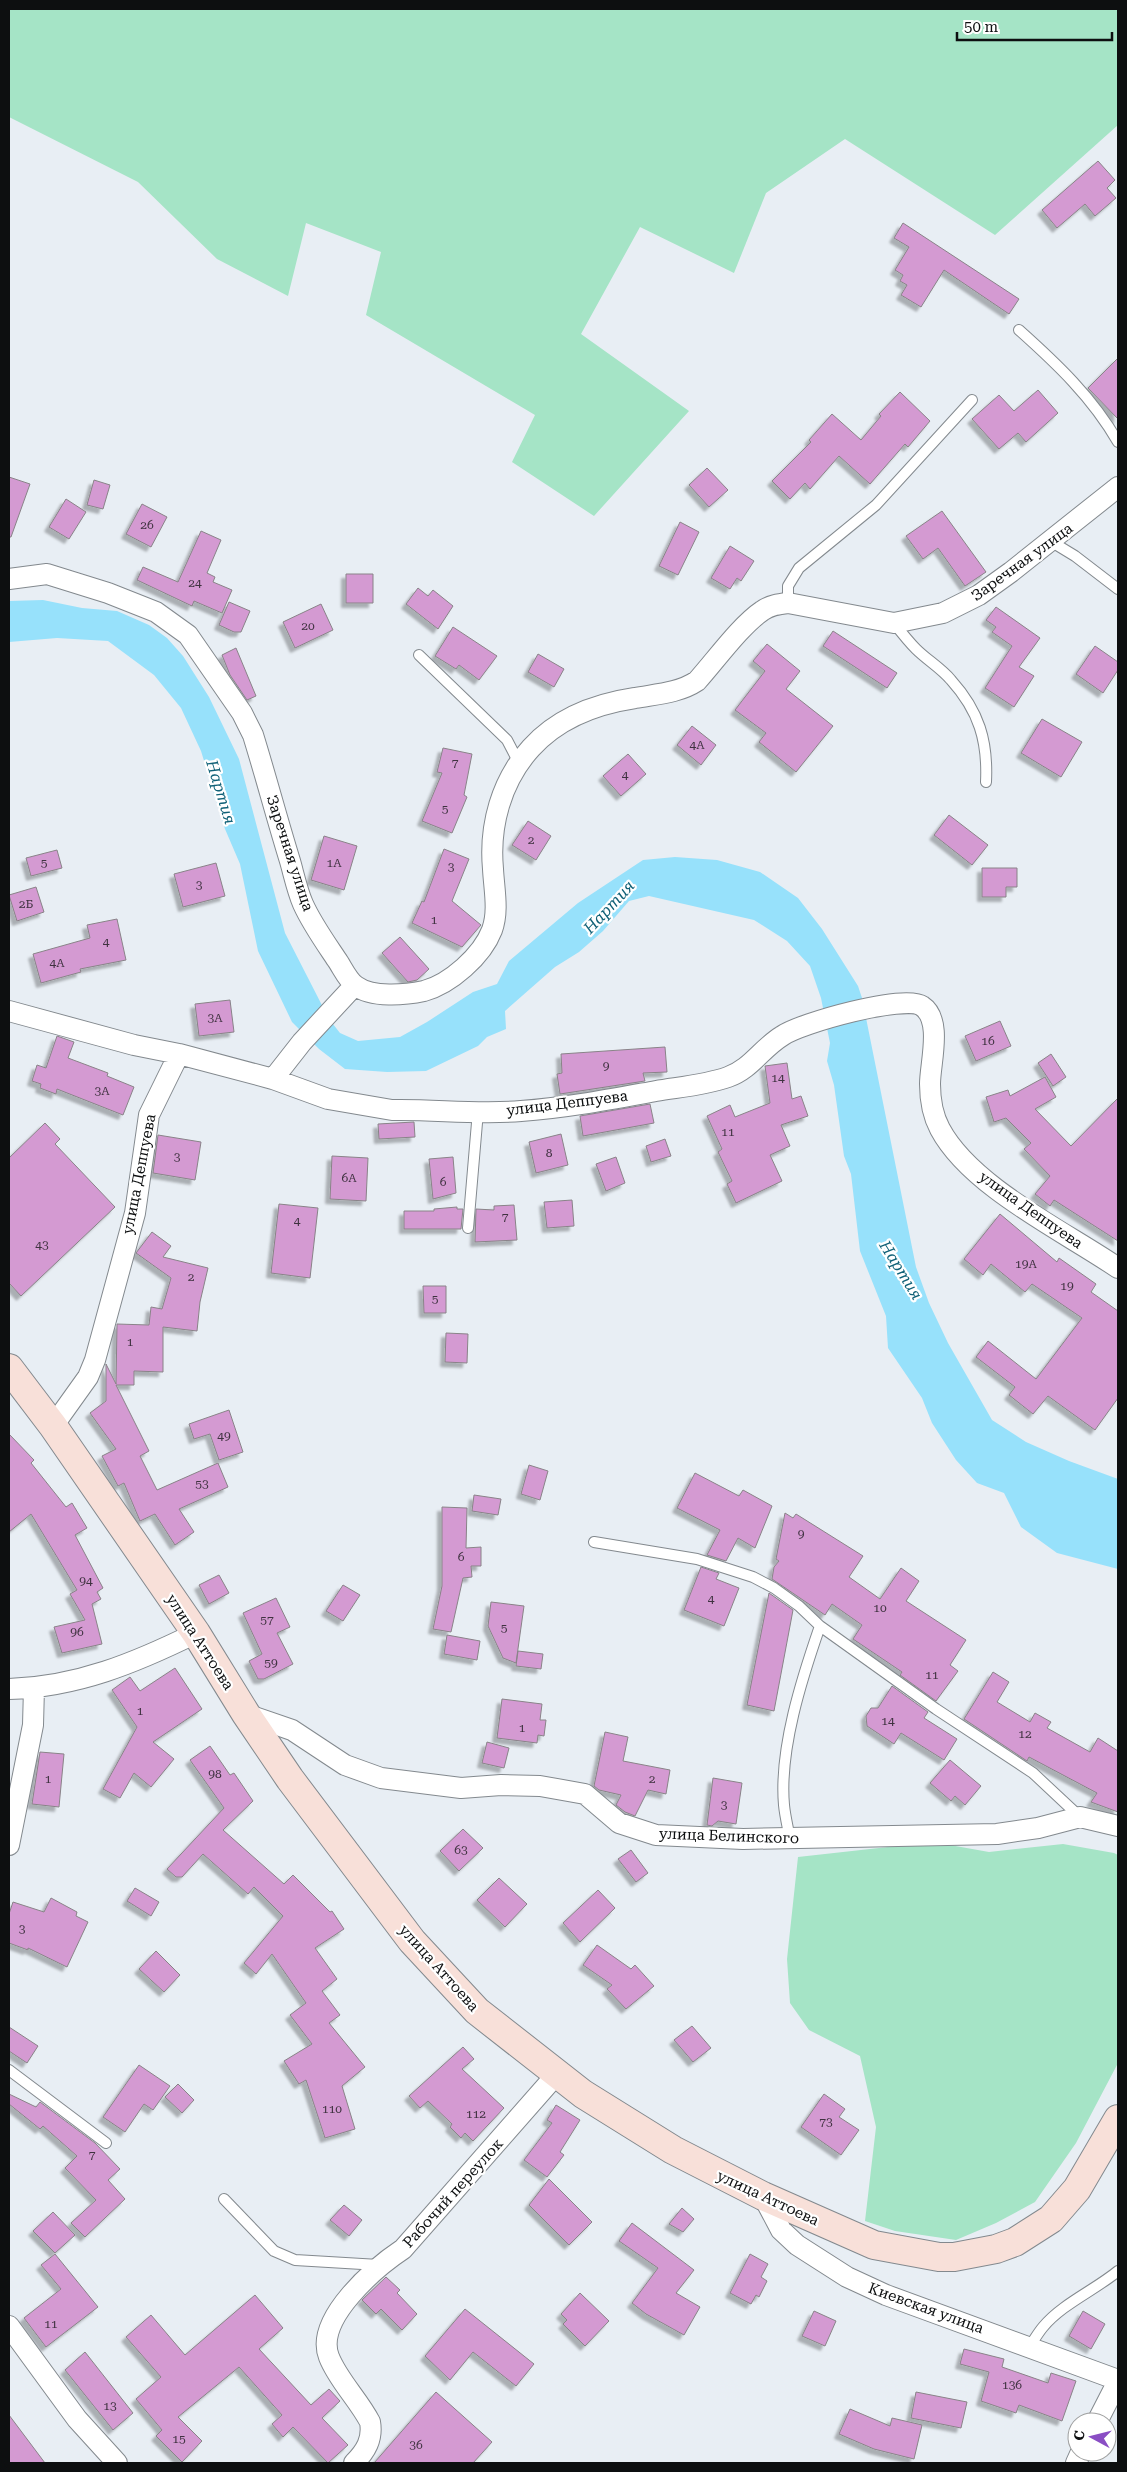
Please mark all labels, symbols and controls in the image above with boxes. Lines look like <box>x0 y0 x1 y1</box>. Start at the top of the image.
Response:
scale bar <box>957 10 1112 42</box>
text: 50 m <box>964 18 999 36</box>
house number: 26 <box>140 518 154 532</box>
street label: Заречная улица <box>968 519 1076 605</box>
house number: 24 <box>188 576 202 590</box>
house number: 20 <box>301 619 315 633</box>
house number: 4А <box>689 738 705 752</box>
house number: 7 <box>452 756 459 770</box>
water label: Нартия <box>202 757 240 826</box>
house number: 4 <box>622 768 629 782</box>
street label: Заречная улица <box>263 793 317 913</box>
house number: 5 <box>442 802 449 816</box>
house number: 2 <box>528 833 535 847</box>
house number: 5 <box>41 856 48 870</box>
house number: 1А <box>326 856 342 870</box>
house number: 3 <box>448 860 455 874</box>
water label: Нартия <box>579 876 638 938</box>
house number: 3 <box>196 878 203 892</box>
house number: 2Б <box>19 897 34 911</box>
house number: 1 <box>431 913 438 927</box>
house number: 4 <box>103 935 110 949</box>
house number: 4А <box>49 956 65 970</box>
house number: 3А <box>207 1011 223 1025</box>
house number: 16 <box>981 1034 995 1048</box>
house number: 9 <box>603 1059 610 1073</box>
house number: 14 <box>771 1071 785 1085</box>
house number: 3А <box>94 1084 110 1098</box>
street label: улица Деппуева <box>505 1087 629 1119</box>
street label: улица Деппуева <box>118 1112 160 1236</box>
house number: 11 <box>721 1125 735 1139</box>
house number: 8 <box>546 1146 553 1160</box>
house number: 3 <box>174 1150 181 1164</box>
street label: улица Деппуева <box>976 1168 1086 1252</box>
house number: 6А <box>341 1171 357 1185</box>
house number: 6 <box>440 1175 447 1189</box>
house number: 7 <box>502 1210 509 1224</box>
house number: 4 <box>294 1214 301 1228</box>
water label: Нартия <box>875 1236 927 1303</box>
house number: 43 <box>35 1238 49 1252</box>
house number: 19А <box>1015 1257 1038 1271</box>
house number: 2 <box>188 1270 195 1284</box>
house number: 19 <box>1060 1279 1074 1293</box>
house number: 5 <box>432 1292 439 1306</box>
house number: 1 <box>127 1335 134 1349</box>
house number: 49 <box>217 1429 231 1443</box>
house number: 53 <box>195 1477 209 1491</box>
house number: 9 <box>798 1527 805 1541</box>
house number: 6 <box>458 1550 465 1564</box>
house number: 94 <box>79 1574 93 1588</box>
street label: улица Аттоева <box>162 1591 238 1693</box>
house number: 4 <box>708 1592 715 1606</box>
house number: 10 <box>873 1601 887 1615</box>
house number: 57 <box>260 1613 274 1627</box>
house number: 5 <box>501 1621 508 1635</box>
house number: 96 <box>70 1625 84 1639</box>
house number: 59 <box>264 1656 278 1670</box>
house number: 11 <box>925 1668 939 1682</box>
house number: 1 <box>137 1704 144 1718</box>
house number: 14 <box>881 1714 895 1728</box>
house number: 1 <box>519 1721 526 1735</box>
house number: 12 <box>1018 1727 1032 1741</box>
house number: 98 <box>208 1767 222 1781</box>
house number: 1 <box>45 1772 52 1786</box>
house number: 2 <box>649 1772 656 1786</box>
house number: 3 <box>721 1798 728 1812</box>
street label: улица Белинского <box>659 1825 799 1847</box>
house number: 63 <box>454 1843 468 1857</box>
street label: улица Аттоева <box>395 1921 483 2015</box>
house number: 3 <box>19 1922 26 1936</box>
house number: 110 <box>322 2102 342 2116</box>
house number: 112 <box>466 2107 486 2121</box>
house number: 73 <box>819 2115 833 2129</box>
street label: Рабочий переулок <box>399 2134 507 2251</box>
house number: 7 <box>89 2148 96 2162</box>
street label: улица Аттоева <box>714 2166 822 2230</box>
street label: Киевская улица <box>866 2279 986 2337</box>
house number: 11 <box>44 2317 58 2331</box>
house number: 136 <box>1002 2378 1022 2392</box>
house number: 13 <box>103 2399 117 2413</box>
north arrow <box>1067 2412 1117 2462</box>
text: С <box>1071 2429 1088 2441</box>
house number: 15 <box>172 2432 186 2446</box>
house number: 36 <box>409 2438 423 2452</box>

